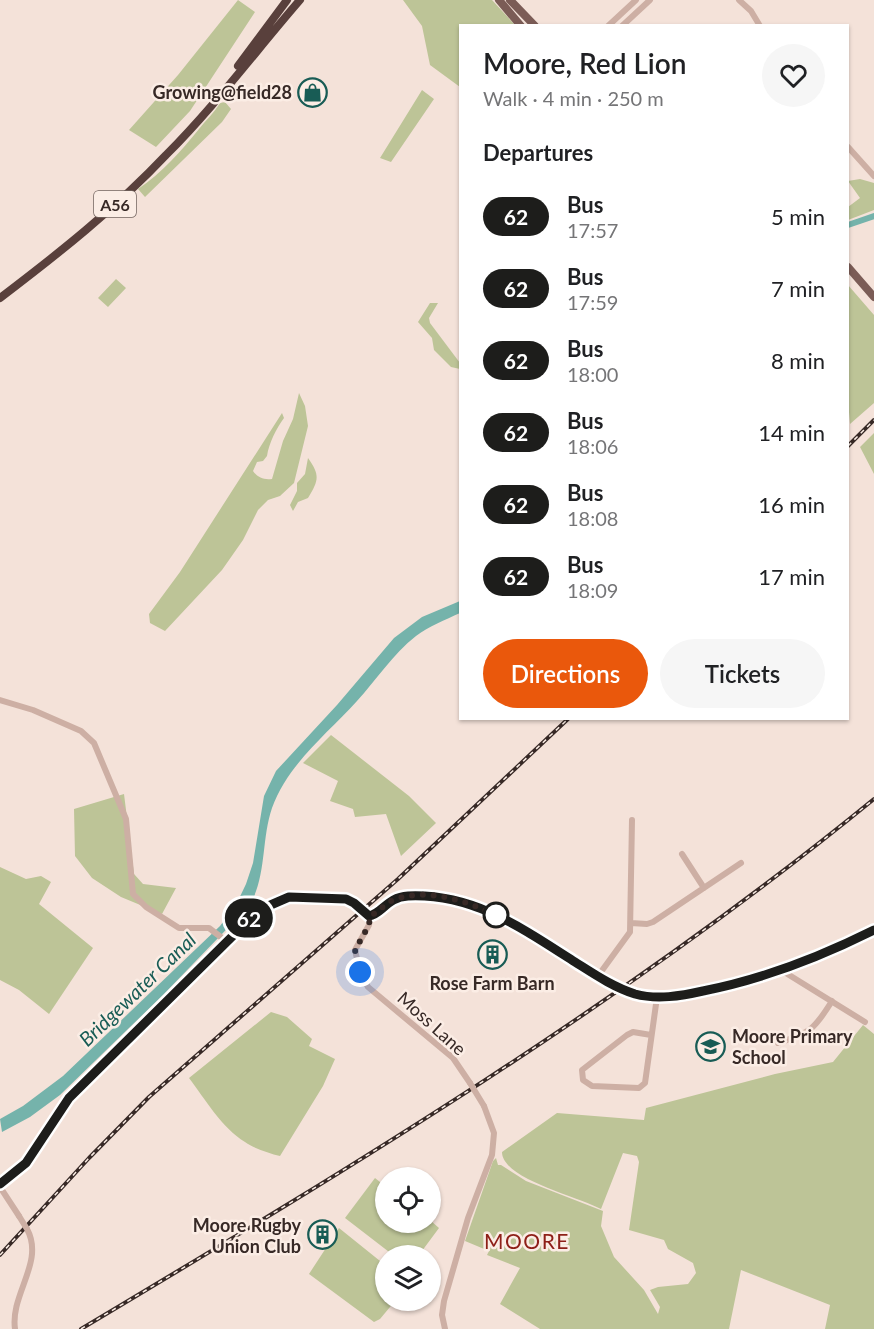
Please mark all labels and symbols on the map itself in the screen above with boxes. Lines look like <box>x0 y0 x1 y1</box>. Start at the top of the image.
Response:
shop icon: Growing@field28 <box>297 76 329 108</box>
place label: Growing@field28 <box>153 81 292 103</box>
road number: A56 <box>94 191 136 217</box>
line badge: 62 <box>222 898 276 938</box>
unlabelled marker <box>483 902 509 928</box>
water label: Bridgewater Canal <box>74 927 201 1051</box>
building icon: Rose Farm Barn <box>476 938 508 970</box>
your location <box>345 957 375 987</box>
place label: Rose Farm Barn <box>429 972 555 994</box>
street label: Moss Lane <box>393 987 471 1059</box>
place label: Moore Primary School <box>732 1025 853 1068</box>
school or university icon: Moore Primary School <box>695 1030 727 1062</box>
place label: Moore Rugby Union Club <box>193 1214 302 1257</box>
building icon: Moore Rugby Union Club <box>306 1219 338 1251</box>
district label: MOORE <box>484 1228 570 1253</box>

